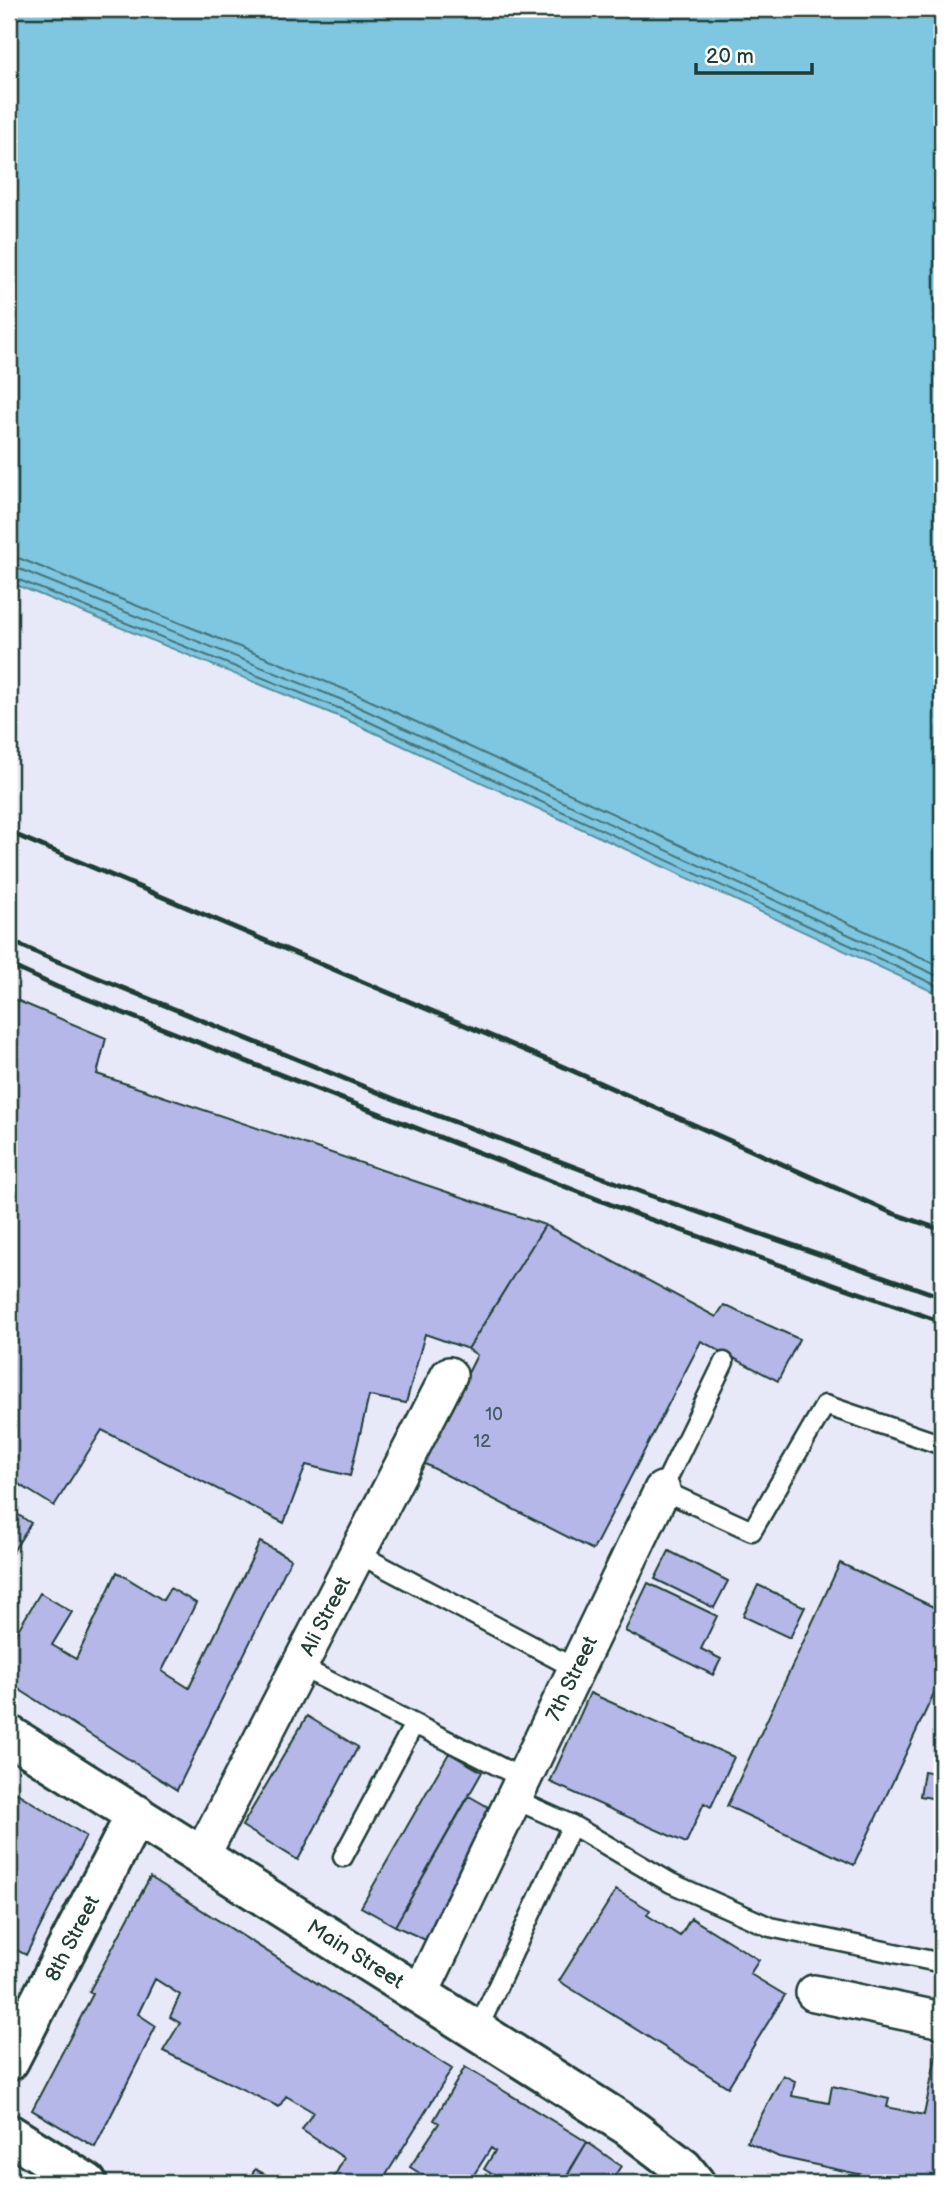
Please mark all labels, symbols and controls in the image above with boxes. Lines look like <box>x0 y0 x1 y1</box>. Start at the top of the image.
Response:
scale bar <box>696 32 811 76</box>
text: 20 m <box>706 44 754 69</box>
house number: 10 <box>485 1404 503 1425</box>
house number: 12 <box>473 1431 491 1452</box>
street label: Ali Street <box>295 1572 356 1660</box>
street label: 7th Street <box>541 1632 603 1725</box>
street label: 8th Street <box>40 1891 105 1986</box>
street label: Main Street <box>302 1915 409 1995</box>

